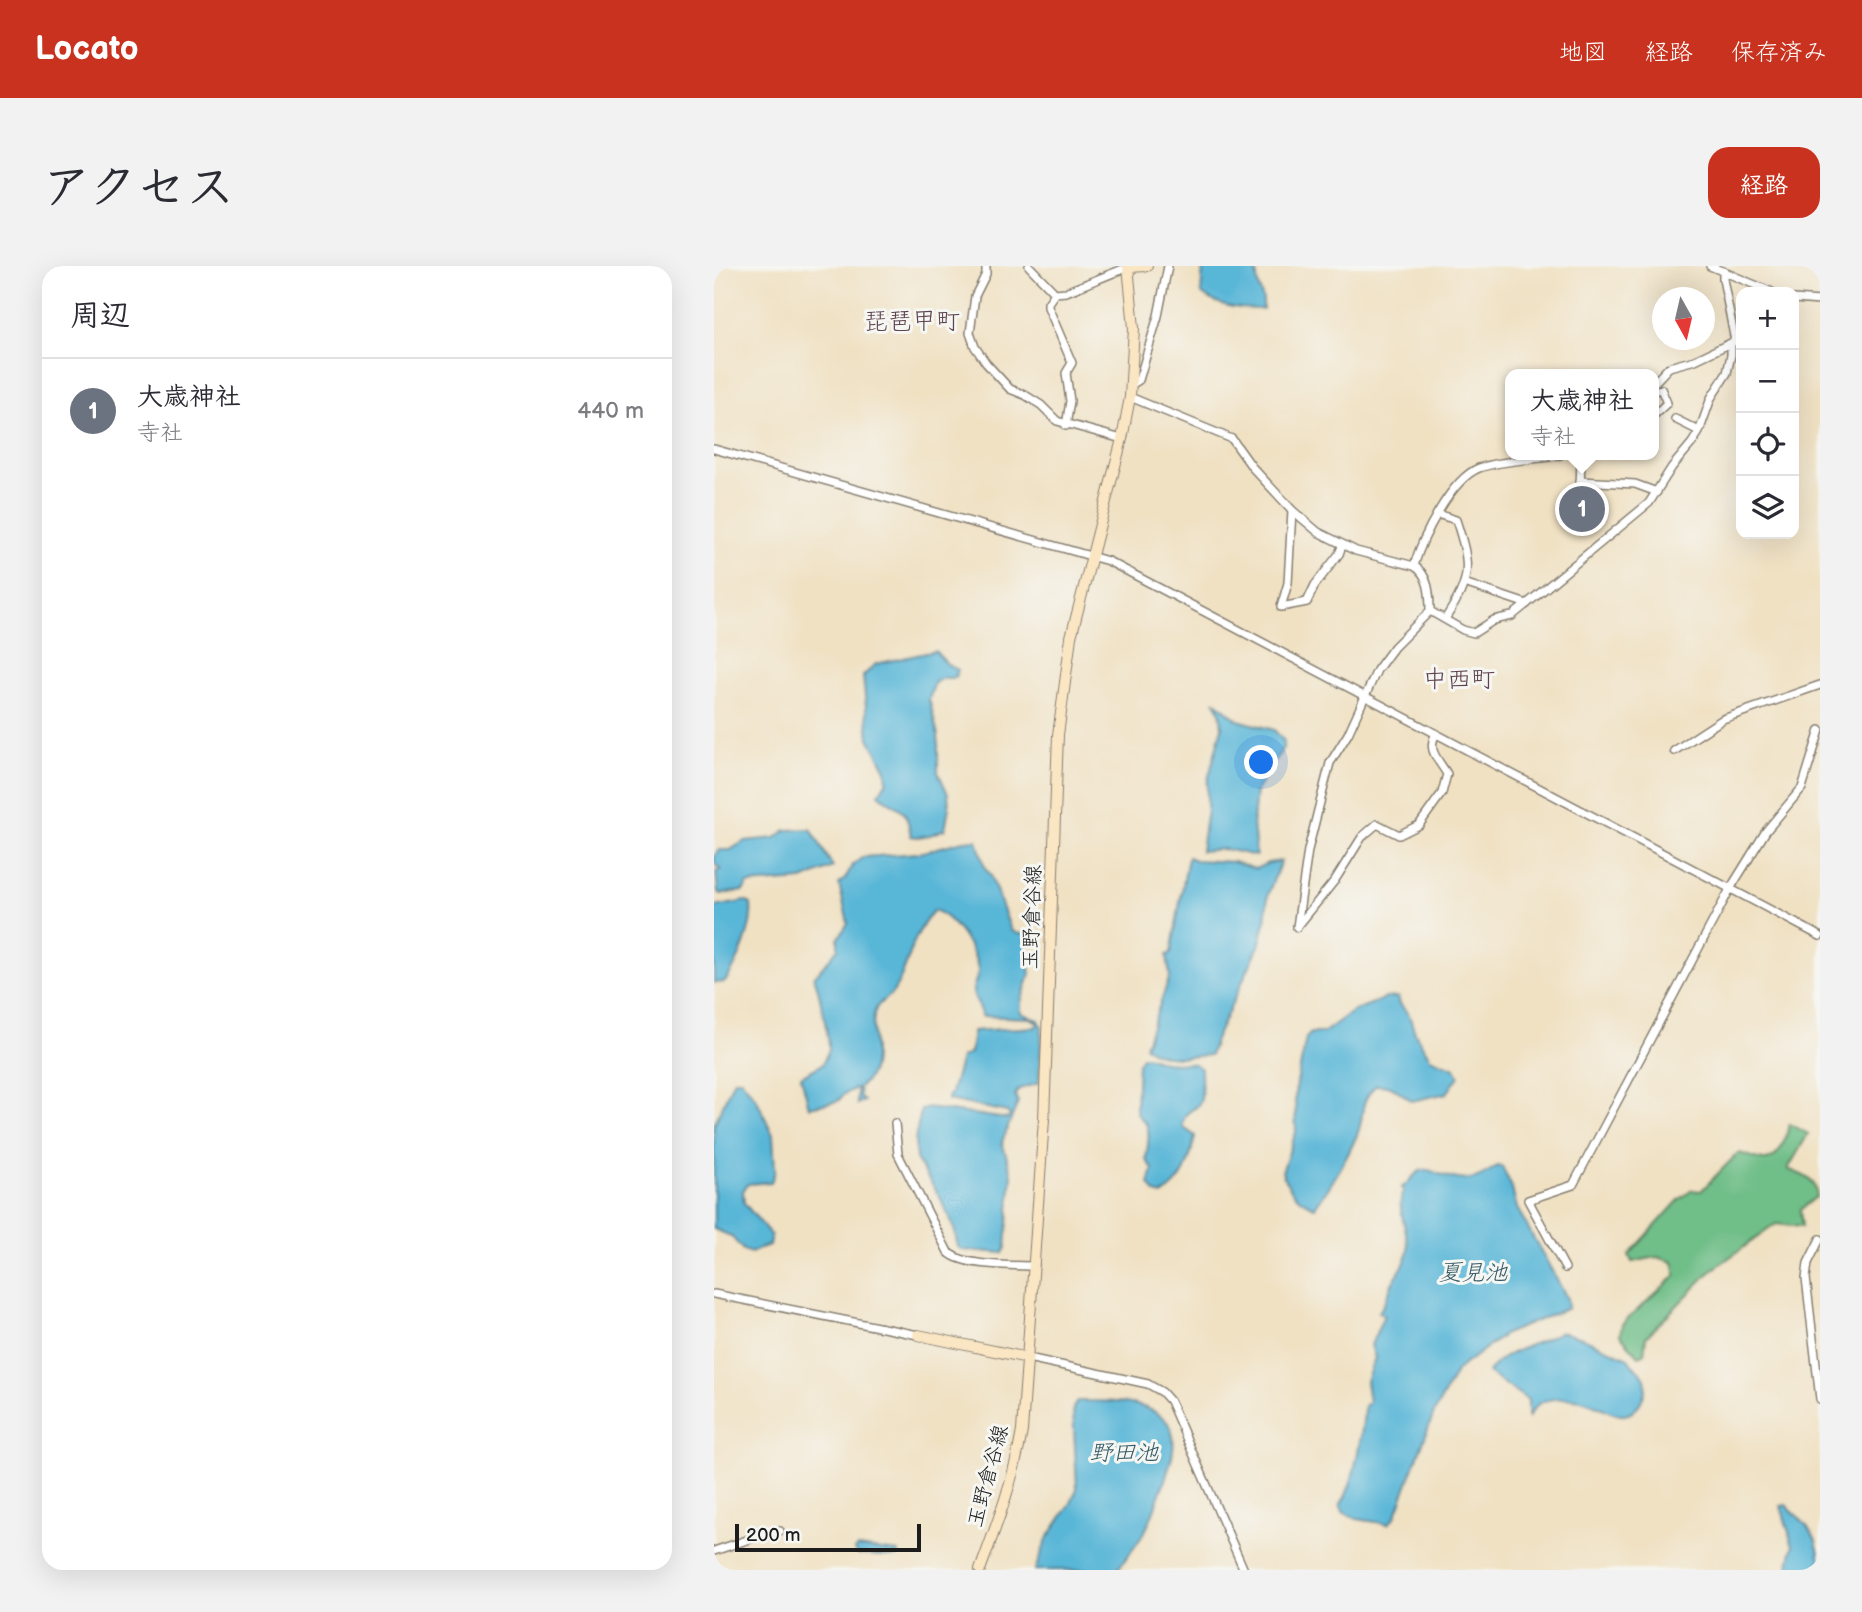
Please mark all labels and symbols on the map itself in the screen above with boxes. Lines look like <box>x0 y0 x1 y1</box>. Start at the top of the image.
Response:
north arrow <box>1652 287 1715 350</box>
district label: 琵琶甲町 <box>864 307 960 336</box>
pin: 1 <box>1559 483 1605 535</box>
district label: 中西町 <box>1423 665 1495 694</box>
your location <box>1244 745 1278 779</box>
street label: 玉野倉谷線 <box>1018 864 1046 970</box>
water label: 夏見池 <box>1439 1259 1509 1287</box>
street label: 玉野倉谷線 <box>962 1422 1014 1530</box>
water label: 野田池 <box>1090 1439 1160 1467</box>
scale bar <box>735 1521 920 1553</box>

